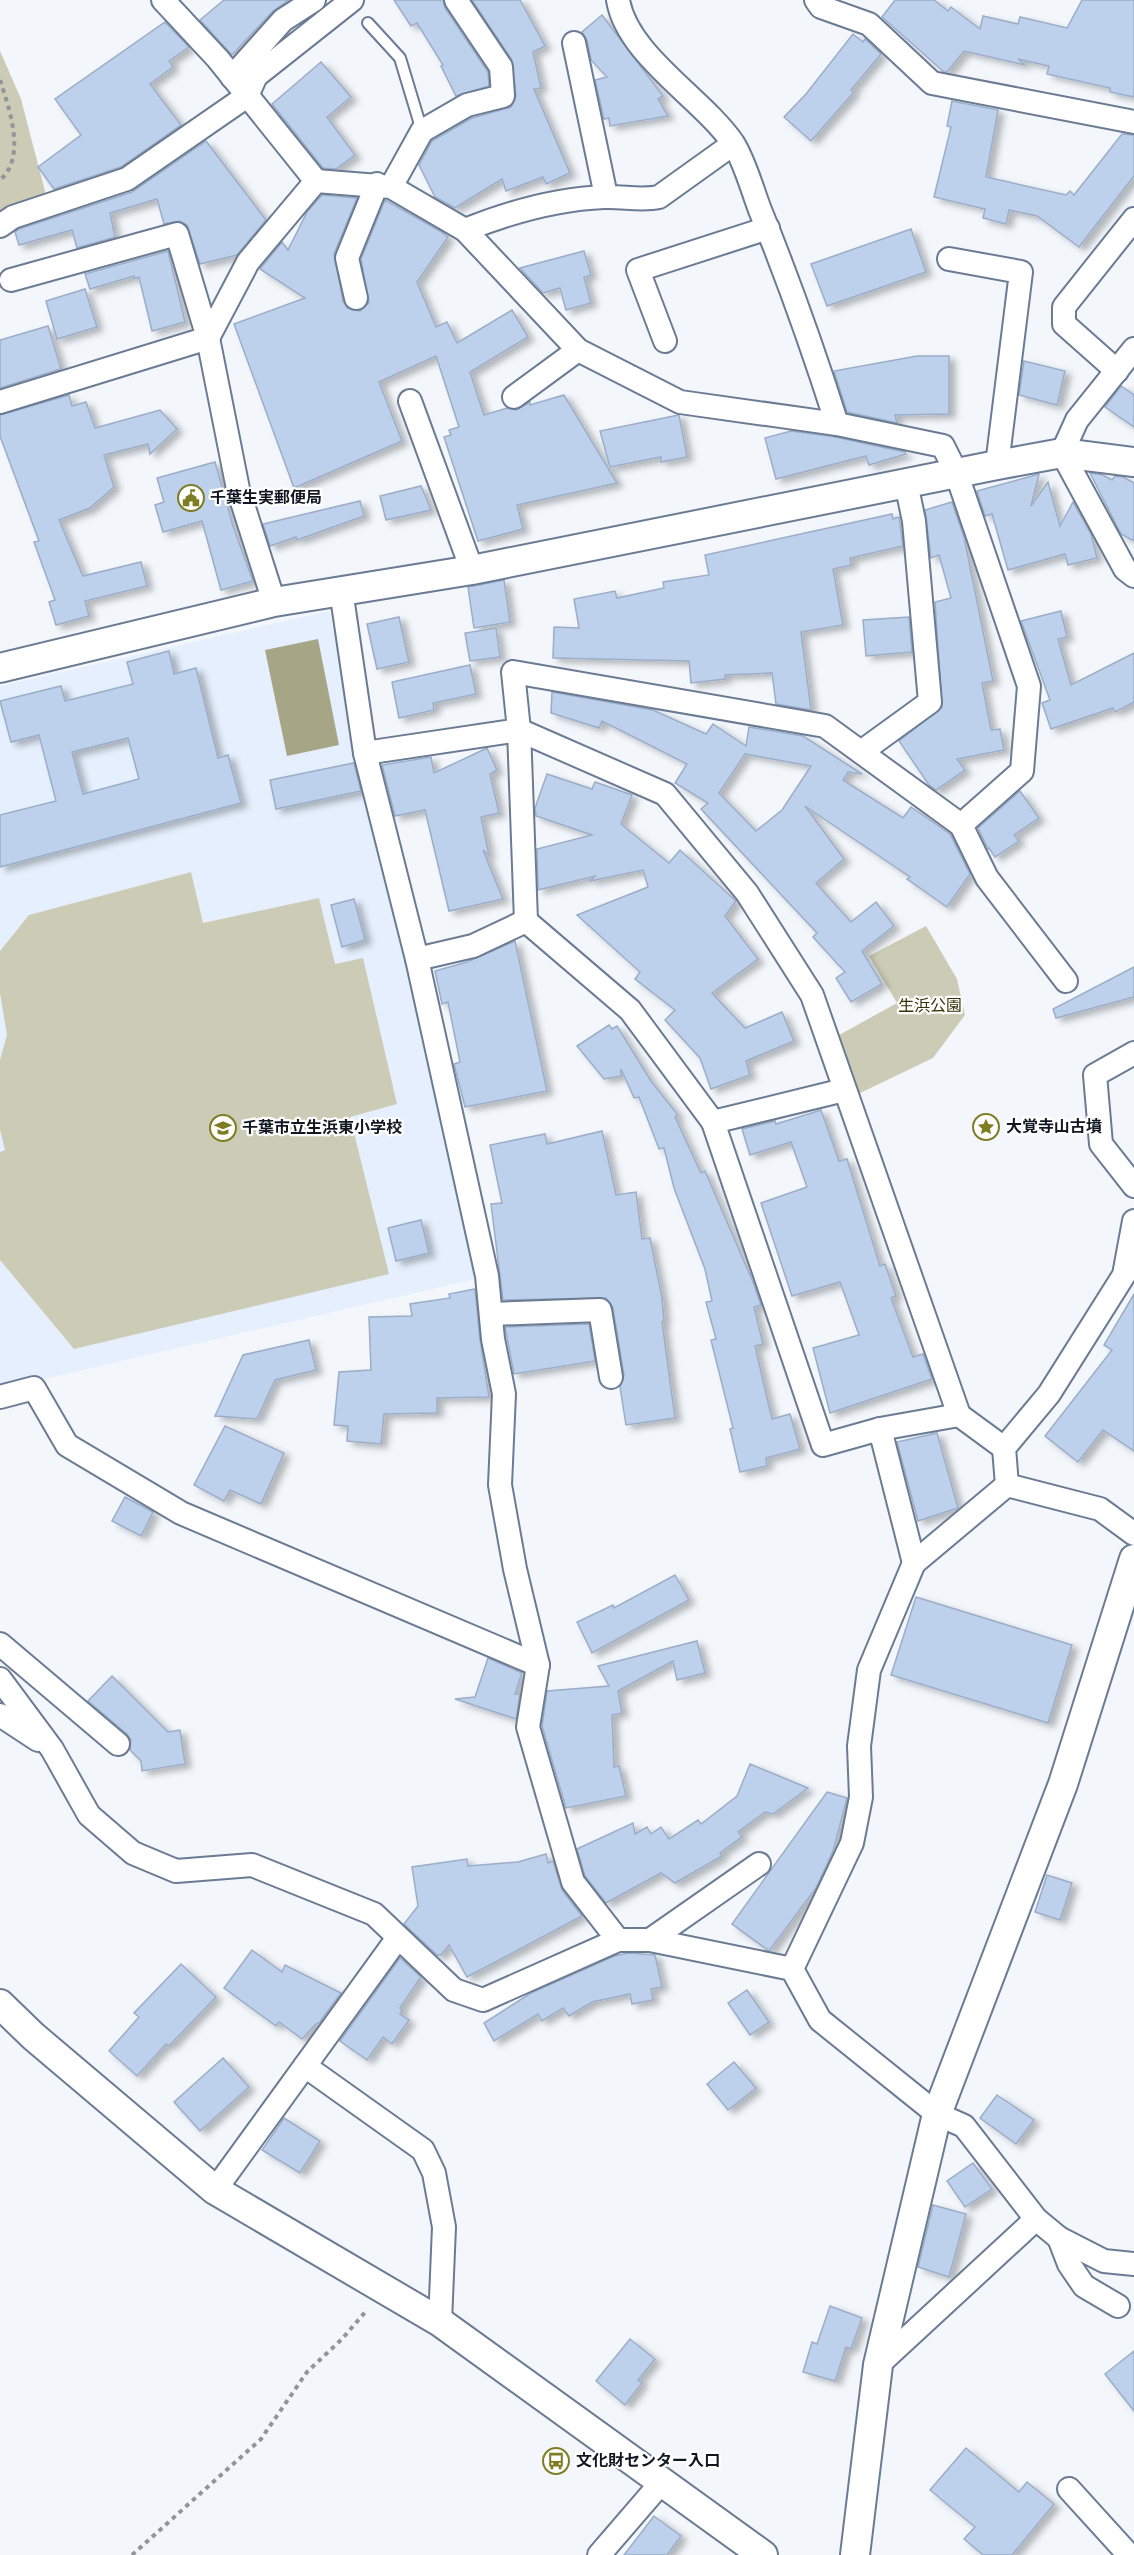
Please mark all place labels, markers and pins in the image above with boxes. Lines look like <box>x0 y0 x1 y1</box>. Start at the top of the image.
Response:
public building icon: 千葉生実郵便局 <box>176 483 206 513</box>
place label: 千葉生実郵便局 <box>210 489 322 506</box>
place icon: 大覚寺山古墳 <box>971 1112 1001 1142</box>
school or university icon: 千葉市立生浜東小学校 <box>208 1113 238 1143</box>
place label: 大覚寺山古墳 <box>1006 1118 1102 1135</box>
place label: 千葉市立生浜東小学校 <box>242 1119 402 1136</box>
bus stop icon: 文化財センター入口 <box>541 2446 571 2476</box>
place label: 文化財センター入口 <box>576 2452 720 2469</box>

